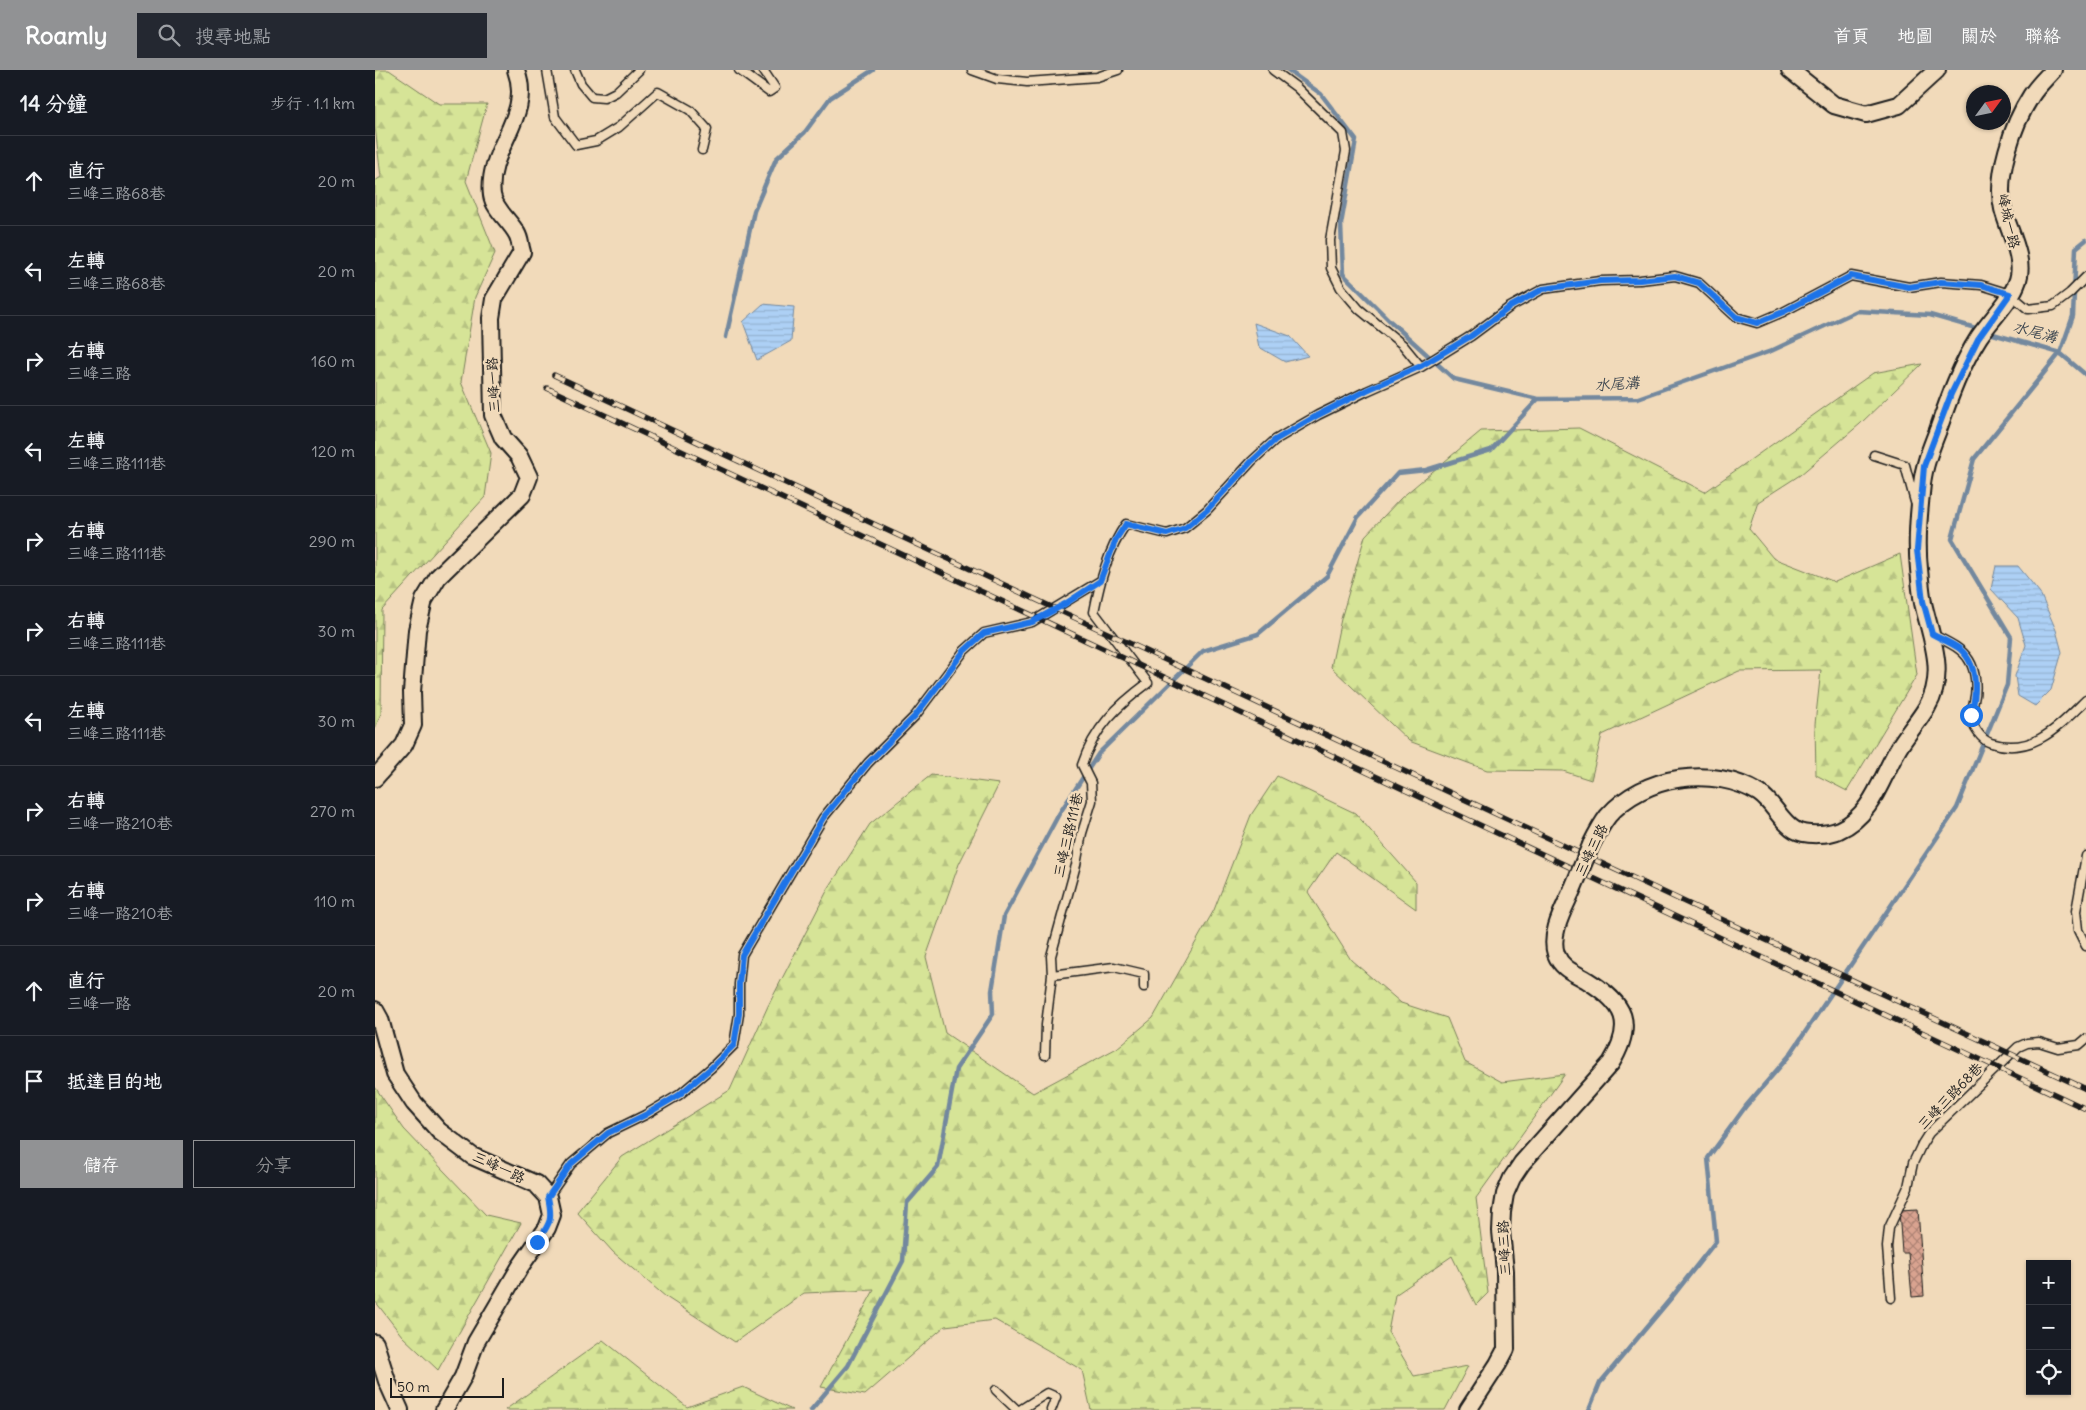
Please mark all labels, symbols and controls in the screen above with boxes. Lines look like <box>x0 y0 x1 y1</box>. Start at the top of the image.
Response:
search box <box>137 13 487 58</box>
text: Roamly <box>25 20 107 50</box>
icon: search <box>155 21 183 49</box>
text: 搜尋地點 <box>195 24 271 48</box>
text: 首頁 <box>1833 24 1869 47</box>
text: 地圖 <box>1897 24 1933 47</box>
text: 關於 <box>1961 24 1997 47</box>
text: 聯絡 <box>2025 24 2061 47</box>
north arrow <box>1966 85 2011 130</box>
text: 14 分鐘 <box>20 90 87 117</box>
text: 步行 · 1.1 km <box>270 93 355 113</box>
text: 直行 <box>67 158 105 182</box>
icon: ahead <box>20 167 48 195</box>
text: 20 m <box>318 171 355 191</box>
text: 三峰三路68巷 <box>67 183 165 203</box>
street label: 峰城一路 <box>1994 192 2024 250</box>
text: 左轉 <box>67 248 105 272</box>
icon: left <box>20 257 48 285</box>
text: 20 m <box>318 261 355 281</box>
text: 三峰三路68巷 <box>67 273 165 293</box>
water label: 水尾溝 <box>2011 317 2061 347</box>
text: 右轉 <box>67 338 105 362</box>
icon: right <box>20 347 48 375</box>
text: 160 m <box>311 351 355 371</box>
street label: 三峰一路 <box>483 357 503 413</box>
text: 三峰三路 <box>67 363 131 383</box>
water label: 水尾溝 <box>1594 372 1642 395</box>
text: 左轉 <box>67 428 105 452</box>
icon: left <box>20 437 48 465</box>
text: 120 m <box>312 441 355 461</box>
text: 三峰三路111巷 <box>67 453 166 473</box>
text: 右轉 <box>67 518 105 542</box>
icon: right <box>20 527 48 555</box>
text: 290 m <box>309 531 355 551</box>
text: 三峰三路111巷 <box>67 543 166 563</box>
text: 右轉 <box>67 608 105 632</box>
icon: right <box>20 617 48 645</box>
text: 30 m <box>318 621 355 641</box>
text: 三峰三路111巷 <box>67 633 166 653</box>
text: 左轉 <box>67 698 105 722</box>
route start <box>1960 704 1983 727</box>
icon: left <box>20 707 48 735</box>
text: 30 m <box>318 711 355 731</box>
text: 三峰三路111巷 <box>67 723 166 743</box>
text: 右轉 <box>67 788 105 812</box>
street label: 三峰三路111巷 <box>1049 790 1087 879</box>
icon: right <box>20 797 48 825</box>
text: 270 m <box>310 801 355 821</box>
text: 三峰一路210巷 <box>67 813 173 833</box>
street label: 三峰三路 <box>1571 821 1611 879</box>
text: 右轉 <box>67 878 105 902</box>
icon: right <box>20 887 48 915</box>
text: 110 m <box>314 891 355 911</box>
text: 三峰一路210巷 <box>67 903 173 923</box>
text: 直行 <box>67 968 105 992</box>
icon: ahead <box>20 977 48 1005</box>
text: 20 m <box>318 981 355 1001</box>
text: 三峰一路 <box>67 993 131 1013</box>
street label: 三峰三路68巷 <box>1914 1058 1987 1133</box>
icon: arrive <box>20 1067 48 1095</box>
text: 抵達目的地 <box>67 1069 162 1093</box>
button: 儲存 <box>20 1140 183 1188</box>
button: 分享 <box>193 1140 355 1188</box>
street label: 三峰一路 <box>470 1147 528 1187</box>
street label: 三峰三路 <box>1494 1220 1514 1276</box>
route end <box>526 1231 549 1254</box>
map controls <box>2026 1260 2071 1395</box>
button: + <box>2026 1260 2071 1305</box>
button: − <box>2026 1305 2071 1350</box>
button: locate <box>2026 1350 2071 1395</box>
scale bar <box>390 1375 504 1398</box>
text: 50 m <box>397 1378 430 1396</box>

